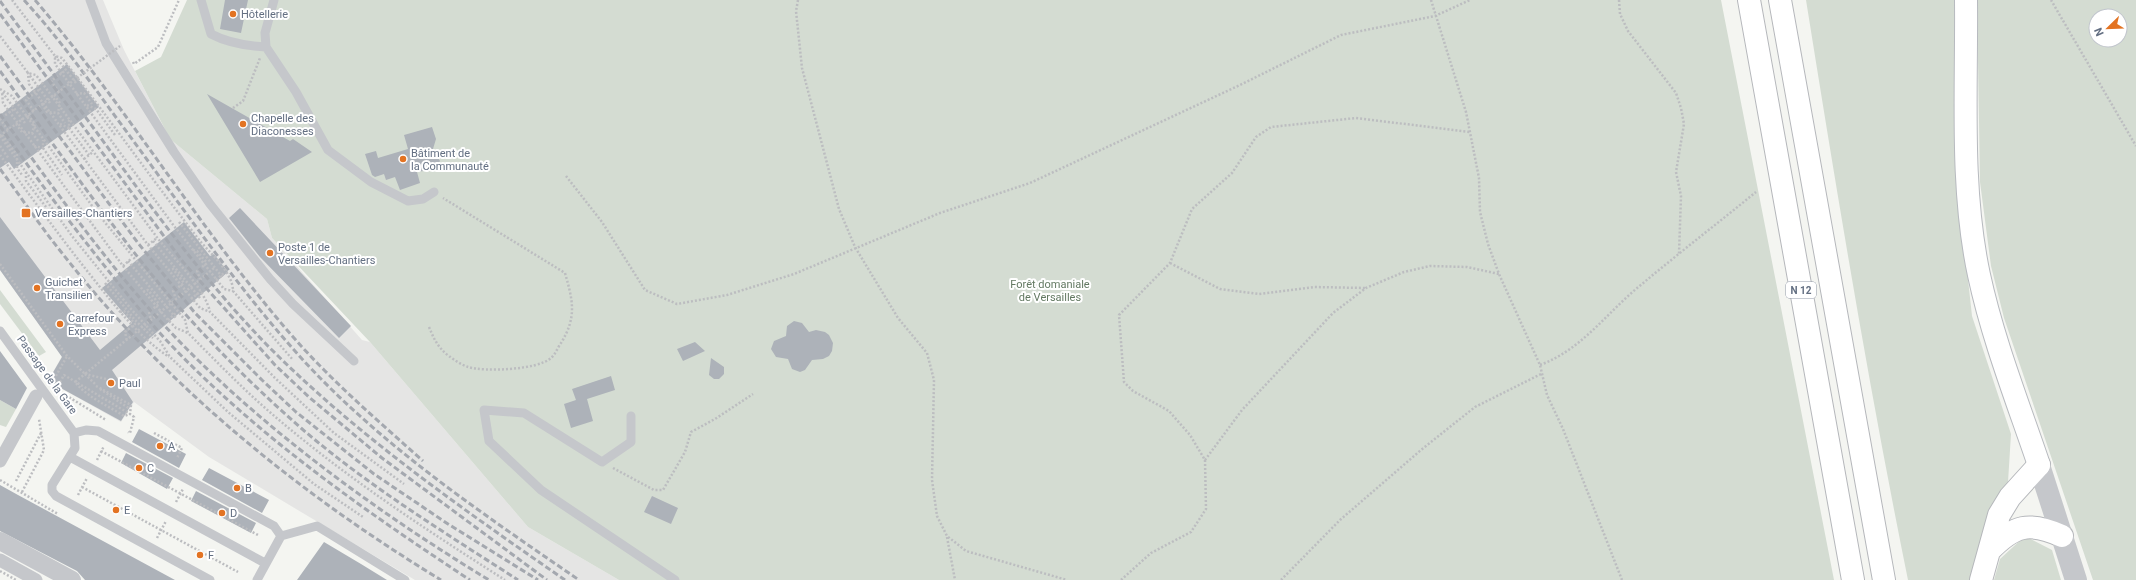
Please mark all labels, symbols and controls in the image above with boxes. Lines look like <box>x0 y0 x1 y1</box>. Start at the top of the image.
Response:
place label: Hôtellerie <box>241 8 288 21</box>
north arrow <box>2088 8 2128 48</box>
marker: Hôtellerie <box>228 9 238 19</box>
text: N <box>2092 25 2107 38</box>
place label: Chapelle des Diaconesses <box>251 112 314 138</box>
marker: Chapelle des Diaconesses <box>238 119 248 129</box>
place label: Bâtiment de la Communauté <box>411 147 489 173</box>
marker: Bâtiment de la Communauté <box>398 154 408 164</box>
marker: Versailles-Chantiers <box>20 207 32 219</box>
place label: Versailles-Chantiers <box>35 207 133 220</box>
place label: Poste 1 de Versailles-Chantiers <box>278 241 376 267</box>
marker: Poste 1 de Versailles-Chantiers <box>265 248 275 258</box>
place label: Guichet Transilien <box>45 276 92 302</box>
park label: Forêt domaniale de Versailles <box>1010 278 1090 304</box>
road number: N 12 <box>1786 282 1816 298</box>
marker: Guichet Transilien <box>32 283 42 293</box>
place label: Carrefour Express <box>68 312 114 338</box>
marker: Carrefour Express <box>55 319 65 329</box>
street label: Passage de la Gare <box>14 333 80 417</box>
place label: Paul <box>119 377 141 390</box>
marker: Paul <box>106 378 116 388</box>
place label: A <box>168 440 176 453</box>
marker: A <box>155 441 165 451</box>
place label: C <box>147 462 154 475</box>
marker: C <box>134 463 144 473</box>
place label: B <box>245 482 252 495</box>
marker: B <box>232 483 242 493</box>
place label: E <box>124 504 130 517</box>
marker: E <box>111 505 121 515</box>
place label: D <box>230 507 237 520</box>
marker: D <box>217 508 227 518</box>
place label: F <box>208 549 214 562</box>
marker: F <box>195 550 205 560</box>

